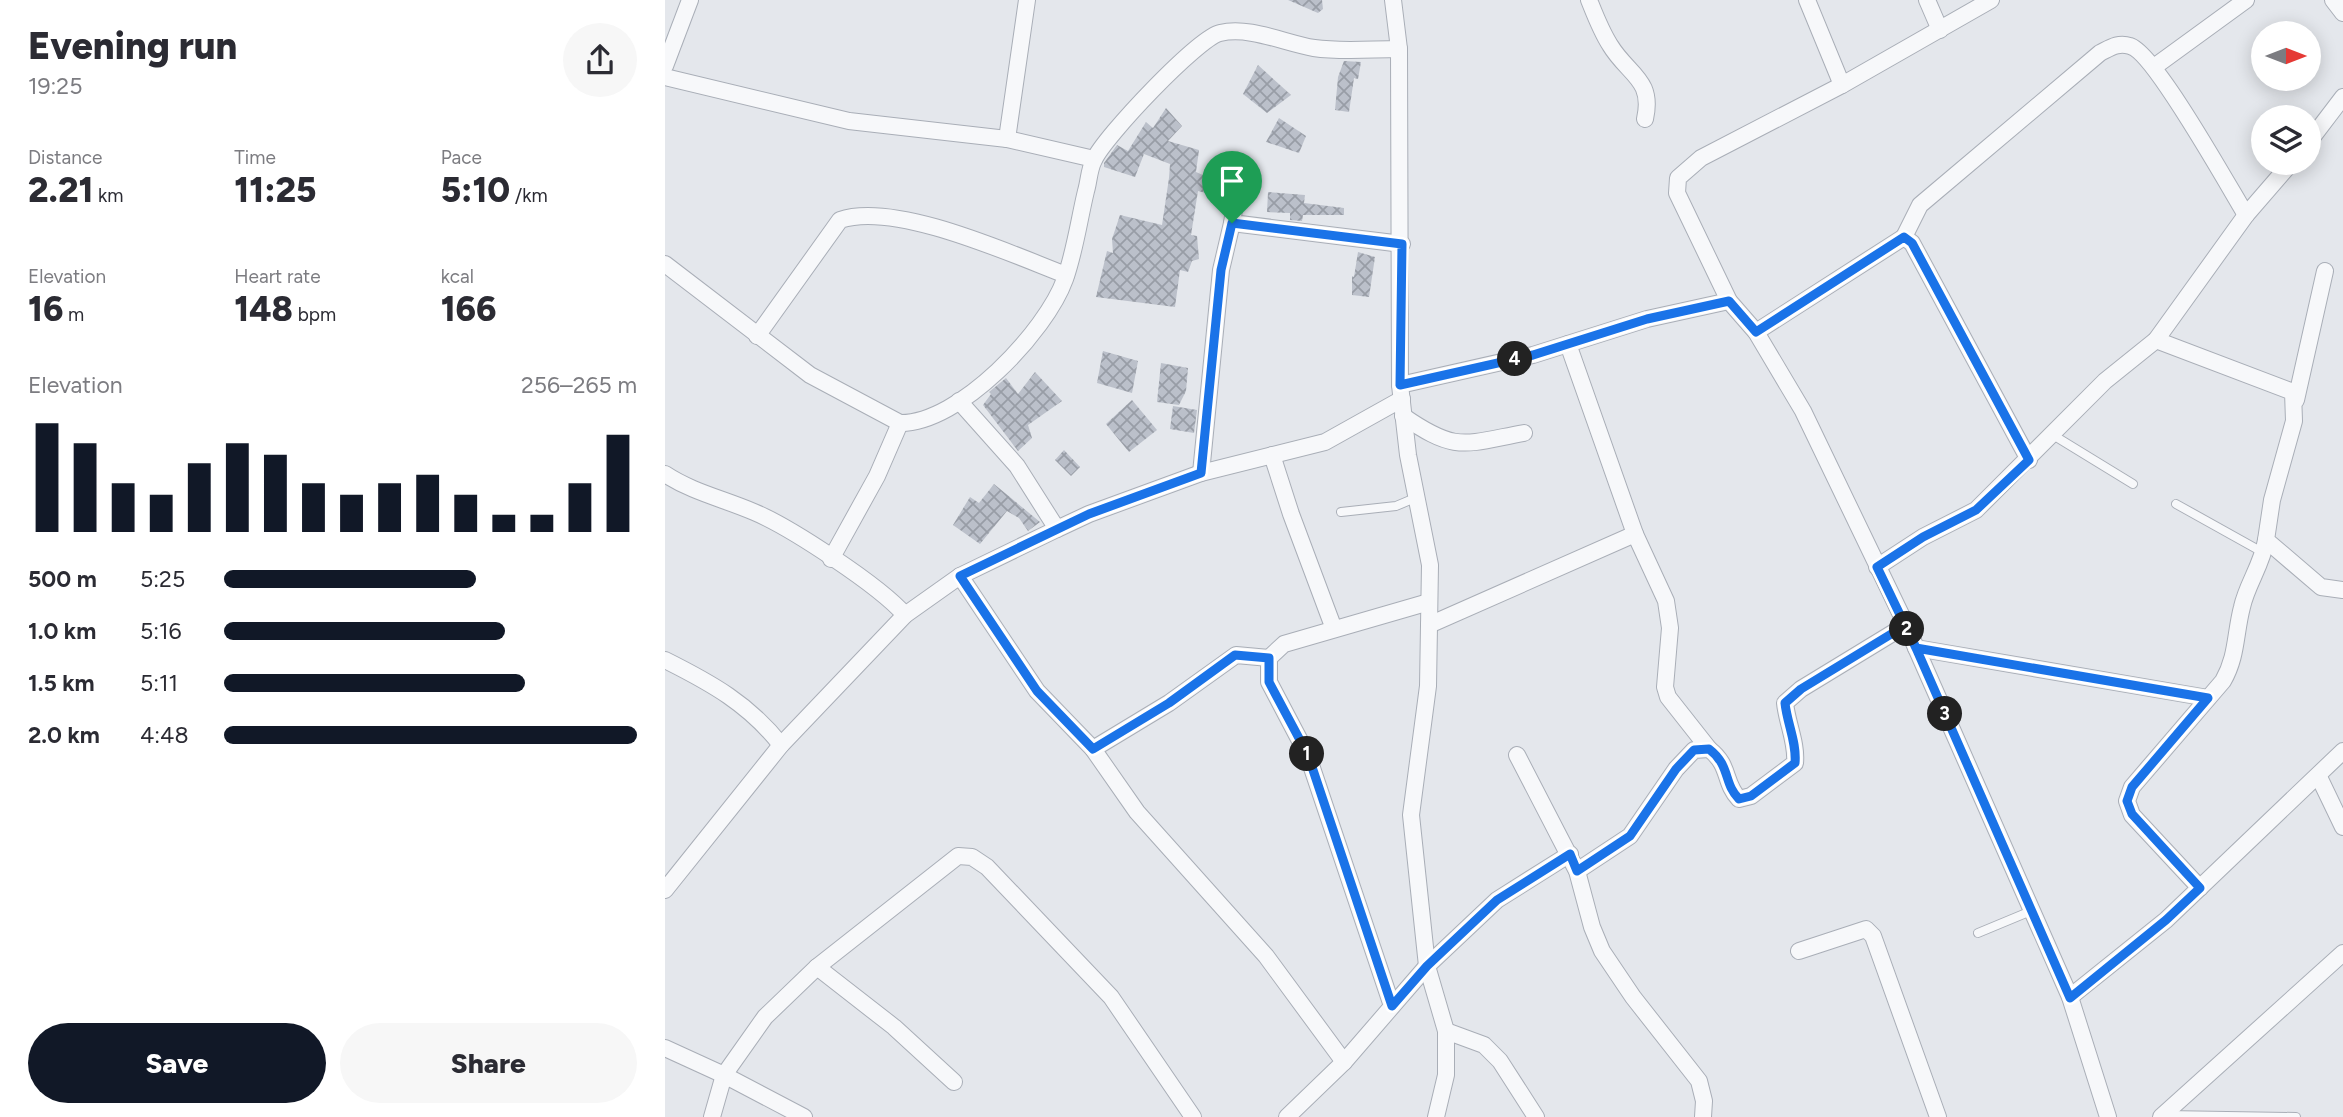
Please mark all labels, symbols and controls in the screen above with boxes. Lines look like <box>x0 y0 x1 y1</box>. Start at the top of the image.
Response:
north arrow <box>2251 21 2321 91</box>
map controls <box>2251 21 2321 175</box>
text: Evening run <box>28 23 237 69</box>
button: share <box>563 23 637 97</box>
text: 19:25 <box>28 72 82 100</box>
button: layers <box>2251 105 2321 175</box>
text: Distance <box>28 146 102 169</box>
text: Time <box>234 146 276 169</box>
text: Pace <box>441 146 482 169</box>
pin <box>1202 151 1262 223</box>
icon: arrive <box>1213 162 1251 200</box>
text: 2.21 <box>28 169 93 211</box>
text: 11:25 <box>234 169 317 211</box>
text: 5:10 <box>441 169 510 211</box>
text: km <box>93 184 124 207</box>
text: /km <box>510 184 548 207</box>
text: Elevation <box>28 265 106 288</box>
text: Heart rate <box>234 265 321 288</box>
text: kcal <box>441 265 474 288</box>
text: 16 <box>28 288 63 330</box>
text: 148 <box>234 288 293 330</box>
text: 166 <box>441 288 497 330</box>
text: m <box>63 303 84 326</box>
text: bpm <box>293 303 336 326</box>
pin: 4 <box>1497 342 1533 376</box>
text: 4 <box>1508 347 1521 370</box>
text: Elevation <box>28 371 123 399</box>
text: 256–265 m <box>521 371 637 399</box>
text: 500 m <box>28 565 97 593</box>
text: 5:25 <box>140 565 185 593</box>
pin: 2 <box>1889 612 1925 646</box>
text: 1.0 km <box>28 617 96 645</box>
text: 5:16 <box>140 617 182 645</box>
text: 2 <box>1901 617 1912 640</box>
text: 1.5 km <box>28 669 95 697</box>
text: 5:11 <box>140 669 178 697</box>
pin: 3 <box>1927 696 1963 732</box>
text: 3 <box>1939 702 1950 725</box>
text: 2.0 km <box>28 721 100 749</box>
text: 4:48 <box>140 721 189 749</box>
pin: 1 <box>1289 736 1325 772</box>
text: 1 <box>1302 742 1311 765</box>
button: Save <box>28 1023 326 1103</box>
button: Share <box>340 1023 637 1103</box>

